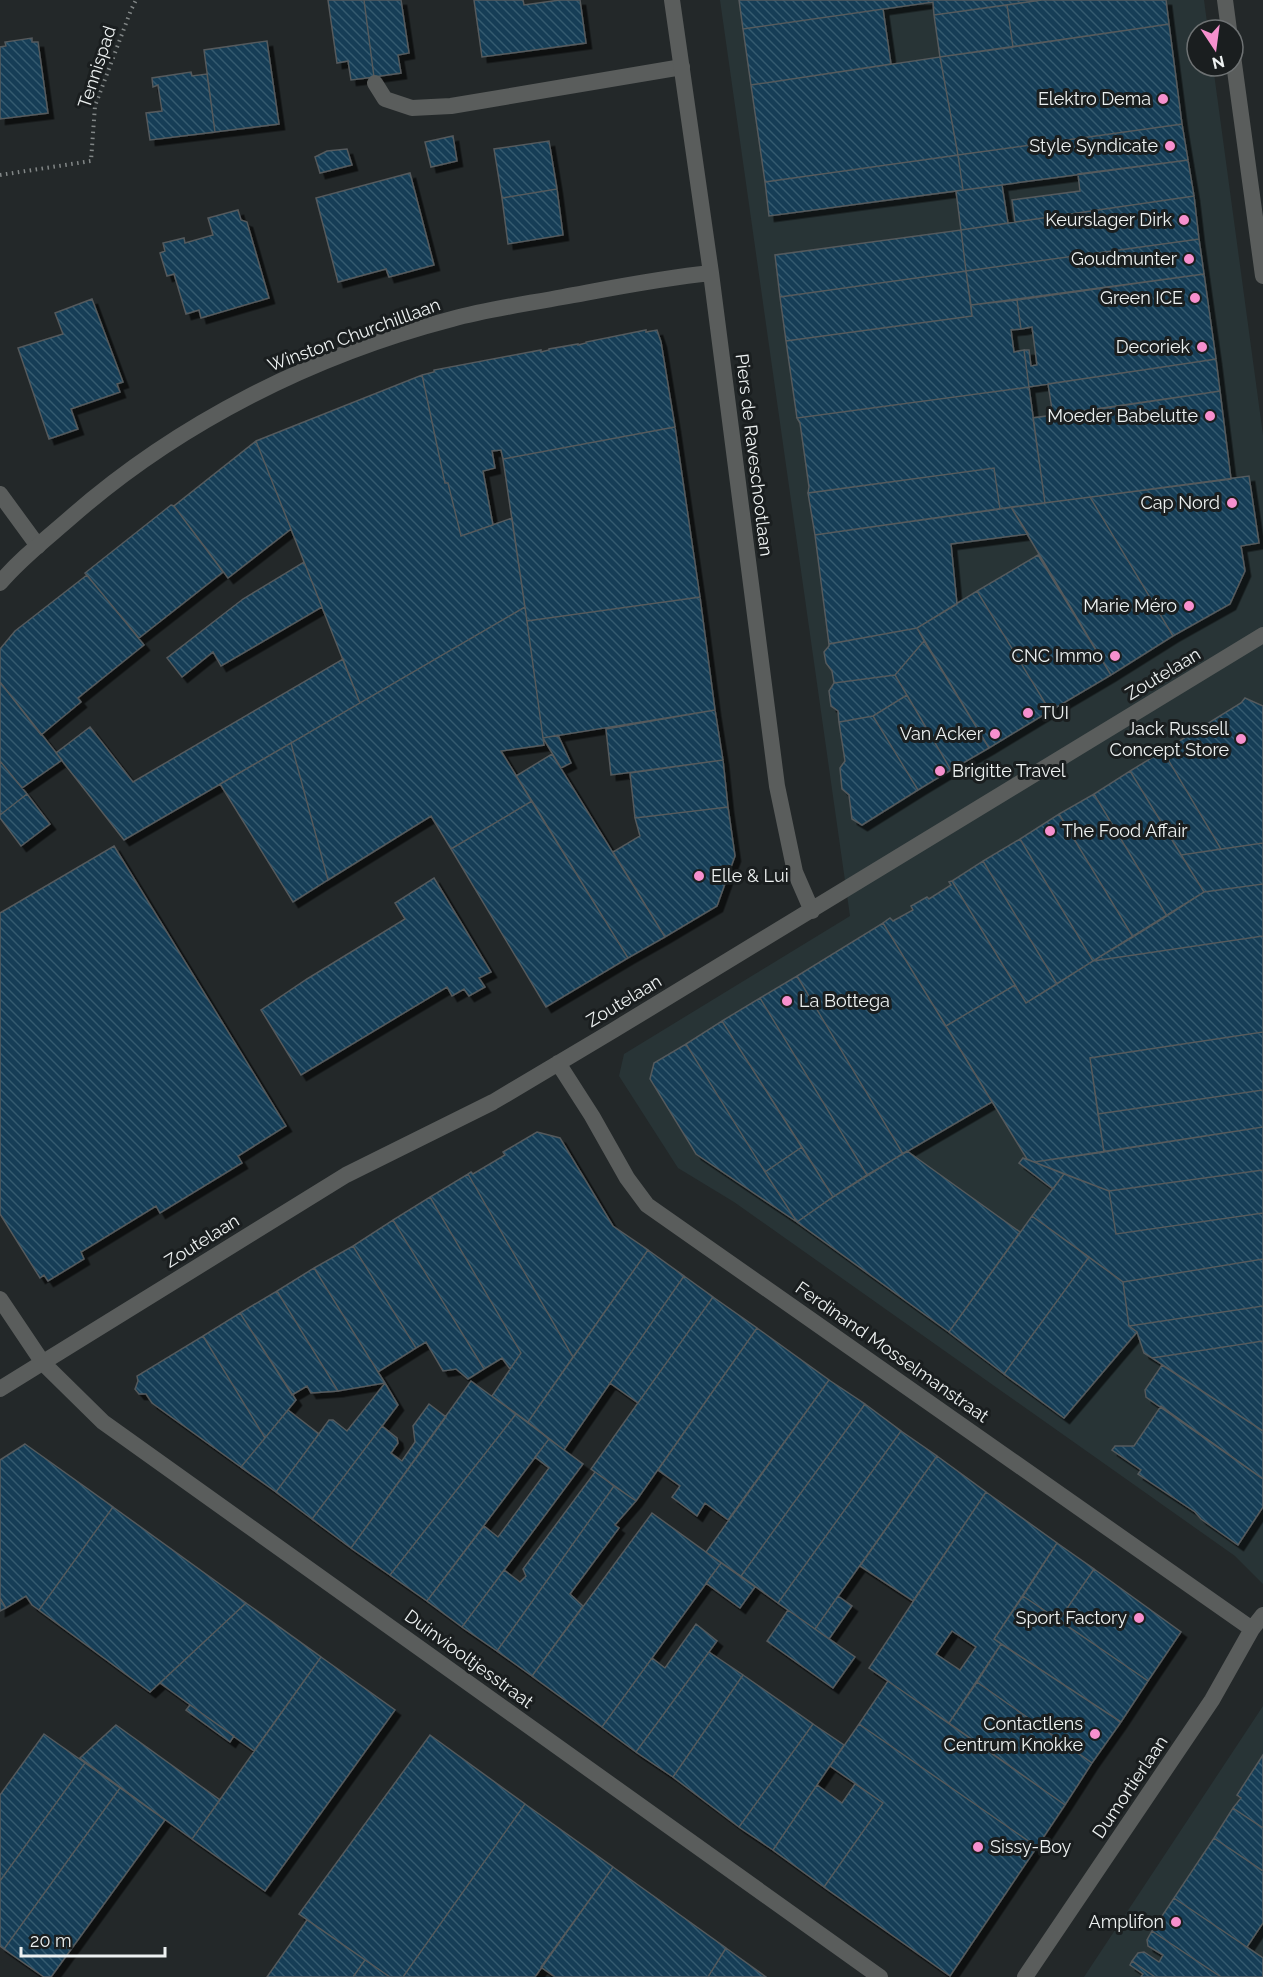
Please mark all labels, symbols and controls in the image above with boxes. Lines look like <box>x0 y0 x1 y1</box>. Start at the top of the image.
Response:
north arrow <box>1185 18 1245 78</box>
street label: Tennispad <box>73 23 120 111</box>
text: N <box>1210 51 1226 73</box>
place label: Elektro Dema <box>1038 88 1151 109</box>
marker: Elektro Dema <box>1156 92 1170 106</box>
place label: Style Syndicate <box>1029 135 1158 156</box>
marker: Style Syndicate <box>1163 139 1177 153</box>
place label: Keurslager Dirk <box>1045 209 1172 230</box>
marker: Keurslager Dirk <box>1177 213 1191 227</box>
place label: Goudmunter <box>1071 248 1178 269</box>
marker: Goudmunter <box>1182 252 1196 266</box>
place label: Green ICE <box>1100 287 1183 308</box>
marker: Green ICE <box>1188 291 1202 305</box>
street label: Winston Churchilllaan <box>265 293 443 376</box>
place label: Decoriek <box>1116 336 1190 357</box>
marker: Decoriek <box>1195 340 1209 354</box>
street label: Piers de Raveschootlaan <box>732 352 777 557</box>
place label: Moeder Babelutte <box>1047 405 1198 426</box>
marker: Moeder Babelutte <box>1203 409 1217 423</box>
place label: Cap Nord <box>1140 492 1220 513</box>
marker: Cap Nord <box>1225 496 1239 510</box>
place label: Marie Méro <box>1083 595 1177 616</box>
marker: Marie Méro <box>1182 599 1196 613</box>
street label: Zoutelaan <box>1121 643 1204 704</box>
place label: CNC Immo <box>1012 645 1103 666</box>
marker: CNC Immo <box>1108 649 1122 663</box>
place label: TUI <box>1040 702 1069 723</box>
marker: TUI <box>1021 706 1035 720</box>
place label: Jack Russell Concept Store <box>1110 718 1229 760</box>
place label: Van Acker <box>900 723 984 744</box>
marker: Van Acker <box>988 727 1002 741</box>
marker: Jack Russell Concept Store <box>1234 732 1248 746</box>
place label: Brigitte Travel <box>952 760 1066 781</box>
marker: Brigitte Travel <box>933 764 947 778</box>
place label: The Food Affair <box>1062 820 1188 841</box>
marker: The Food Affair <box>1043 824 1057 838</box>
place label: Elle & Lui <box>711 865 789 886</box>
marker: Elle & Lui <box>692 869 706 883</box>
street label: Zoutelaan <box>582 970 665 1031</box>
place label: La Bottega <box>799 990 890 1011</box>
marker: La Bottega <box>780 994 794 1008</box>
street label: Zoutelaan <box>161 1209 243 1272</box>
street label: Ferdinand Mosselmanstraat <box>792 1277 993 1426</box>
street label: Duinviooltjesstraat <box>401 1605 538 1712</box>
place label: Sport Factory <box>1016 1607 1127 1628</box>
marker: Sport Factory <box>1132 1611 1146 1625</box>
place label: Contactlens Centrum Knokke <box>944 1713 1083 1755</box>
marker: Contactlens Centrum Knokke <box>1088 1727 1102 1741</box>
street label: Dumortierlaan <box>1088 1732 1172 1842</box>
place label: Sissy-Boy <box>990 1836 1072 1857</box>
marker: Sissy-Boy <box>971 1840 985 1854</box>
place label: Amplifon <box>1089 1911 1164 1932</box>
marker: Amplifon <box>1169 1915 1183 1929</box>
scale bar <box>21 1920 165 1958</box>
text: 20 m <box>30 1930 72 1951</box>

